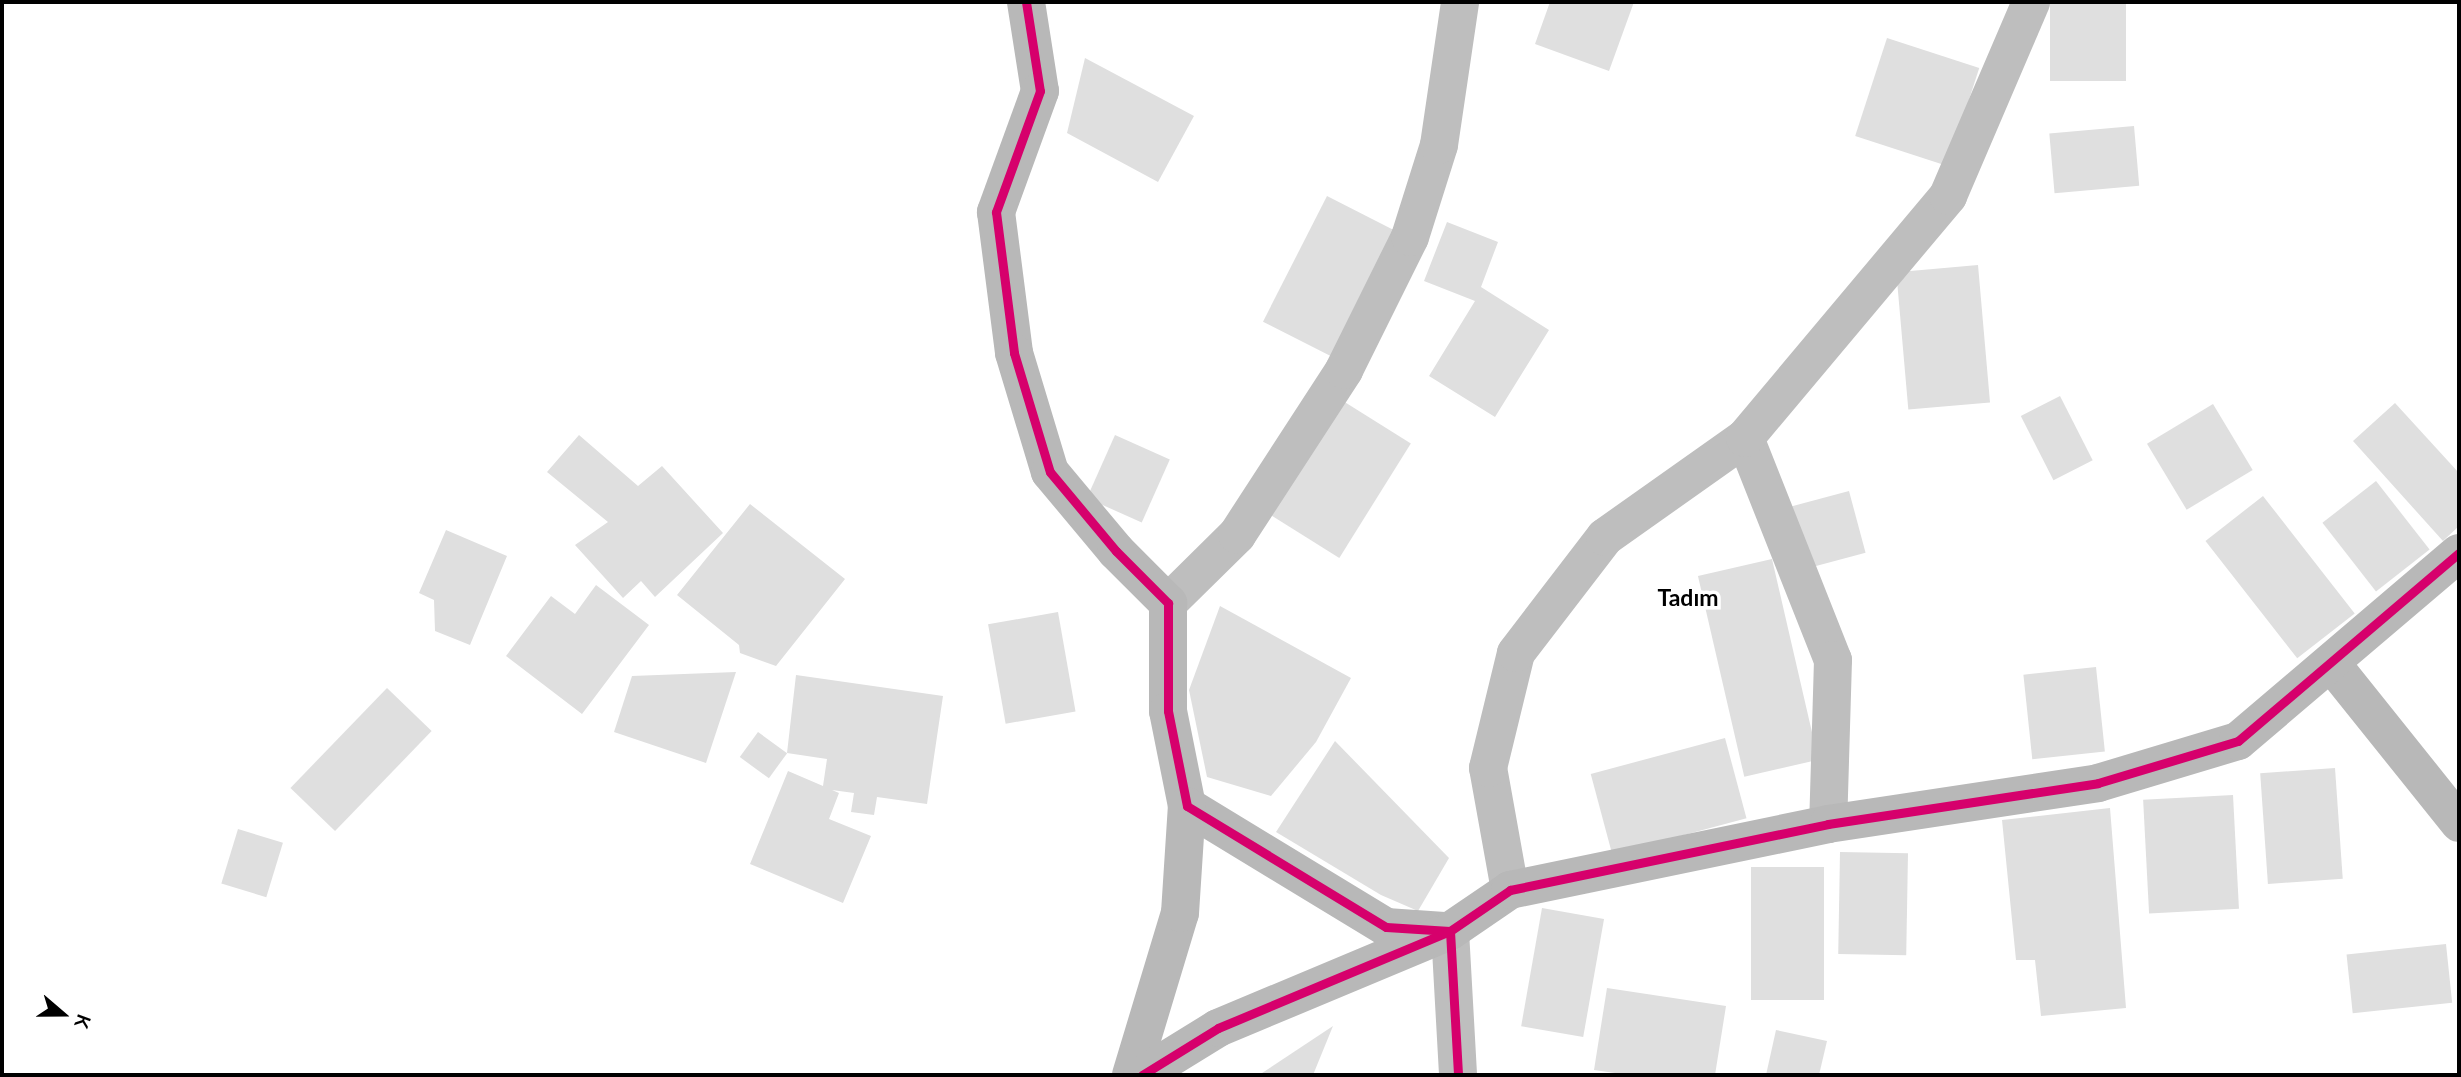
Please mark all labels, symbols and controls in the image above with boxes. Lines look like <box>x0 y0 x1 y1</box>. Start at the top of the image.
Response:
district label: Tadım <box>1657 583 1719 611</box>
north arrow <box>28 979 98 1049</box>
text: K <box>70 1011 96 1031</box>

